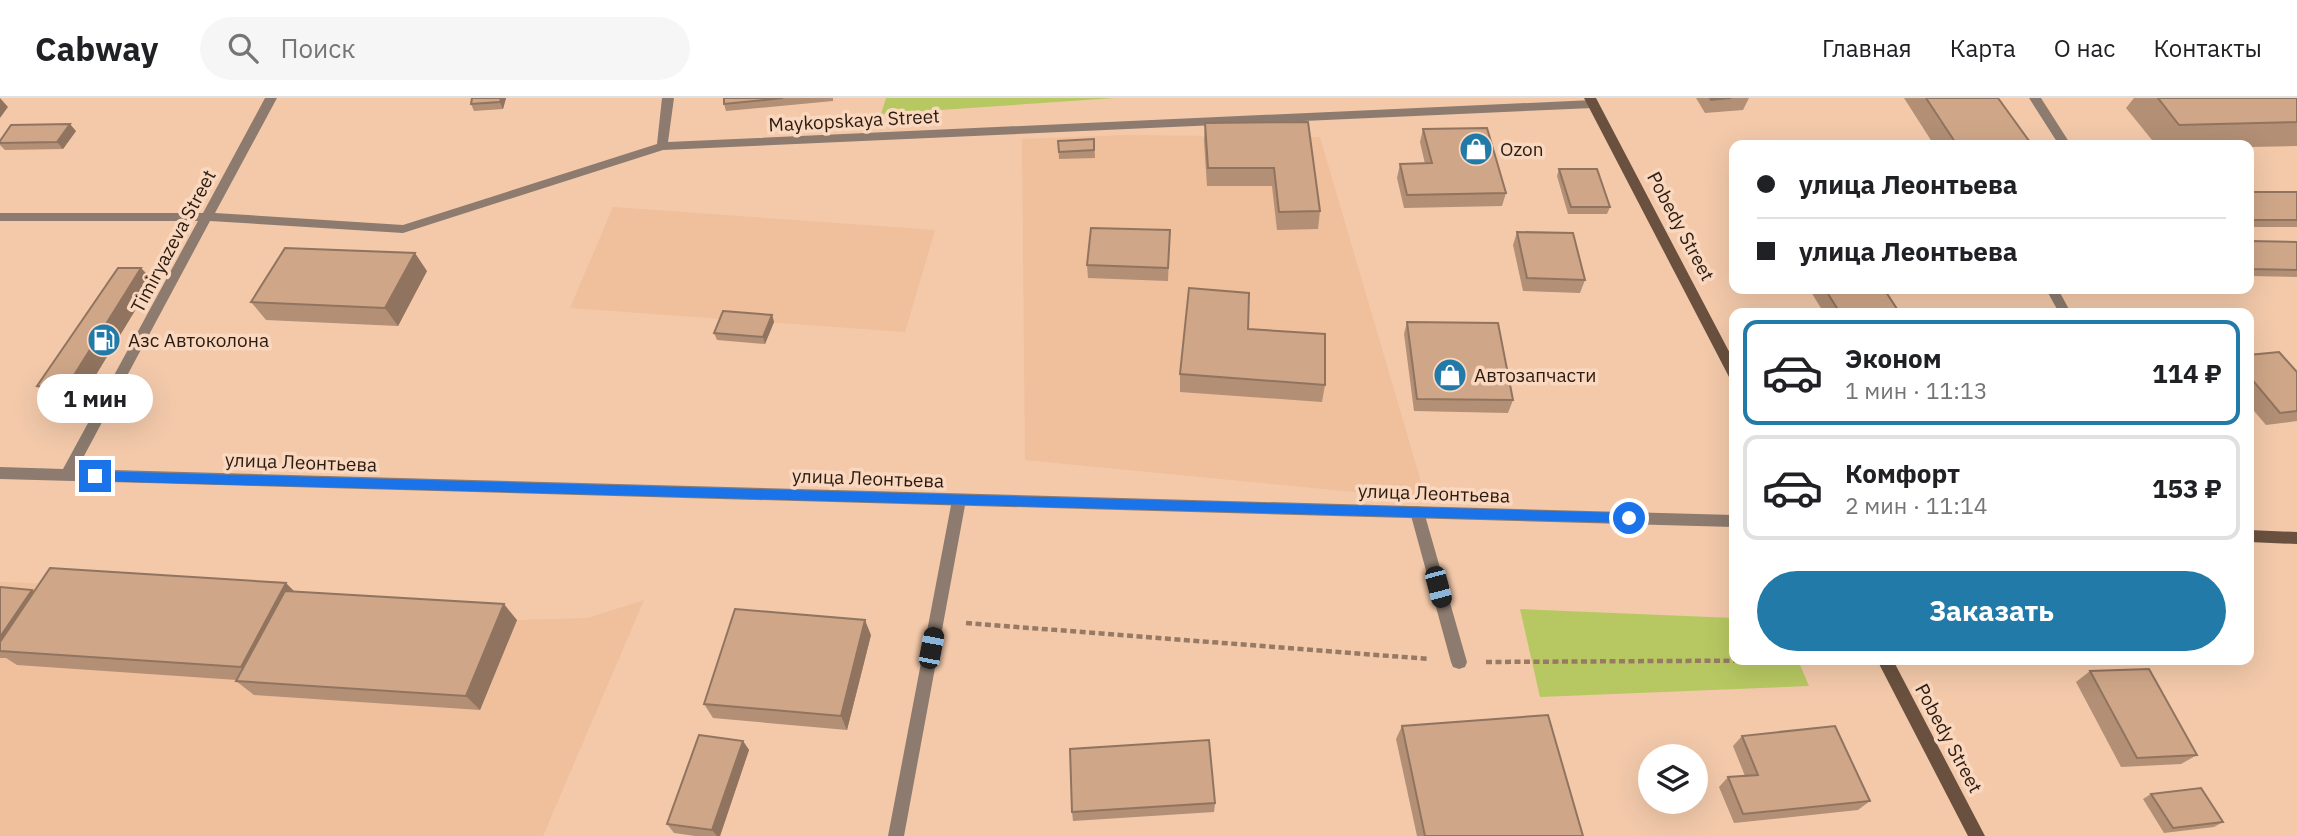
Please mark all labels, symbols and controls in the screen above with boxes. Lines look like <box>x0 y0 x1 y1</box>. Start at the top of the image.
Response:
search box <box>200 17 690 80</box>
text: Cabway <box>35 27 158 70</box>
icon: search <box>224 29 262 67</box>
text: Поиск <box>280 31 356 65</box>
text: Главная <box>1822 32 1912 64</box>
text: Карта <box>1950 32 2016 64</box>
text: О нас <box>2054 32 2115 64</box>
text: Контакты <box>2153 32 2262 64</box>
street label: Maykopskaya Street <box>768 104 940 136</box>
shop icon: Ozon <box>1457 130 1495 168</box>
place label: Ozon <box>1500 137 1544 161</box>
street label: Timiryazeva Street <box>125 165 221 317</box>
street label: Pobedy Street <box>1642 167 1720 285</box>
text: улица Леонтьева <box>1799 167 2018 201</box>
text: улица Леонтьева <box>1799 234 2018 268</box>
fuel station icon: Азс Автоколона <box>85 321 123 359</box>
place label: Азс Автоколона <box>128 328 269 352</box>
icon: car <box>1761 341 1824 404</box>
text: Эконом <box>1845 341 1942 375</box>
shop icon: Автозапчасти <box>1431 356 1469 394</box>
text: 114 ₽ <box>2152 356 2222 390</box>
place label: Автозапчасти <box>1474 363 1596 387</box>
callout: 1 мин <box>37 374 153 424</box>
text: 1 мин · 11:13 <box>1845 375 1988 405</box>
text: 1 мин <box>63 383 127 413</box>
street label: улица Леонтьева <box>224 447 378 477</box>
icon: car <box>1761 456 1824 519</box>
text: Комфорт <box>1845 456 1960 490</box>
route end <box>79 460 111 492</box>
street label: улица Леонтьева <box>791 463 945 493</box>
text: 153 ₽ <box>2152 471 2222 505</box>
street label: улица Леонтьева <box>1357 478 1511 508</box>
text: 2 мин · 11:14 <box>1845 490 1988 520</box>
route start <box>1613 502 1645 534</box>
car <box>1423 564 1454 610</box>
button: Заказать <box>1757 571 2226 651</box>
car <box>917 625 946 671</box>
street label: Pobedy Street <box>1910 679 1988 797</box>
map controls <box>1638 744 1708 814</box>
button: layers <box>1638 744 1708 814</box>

